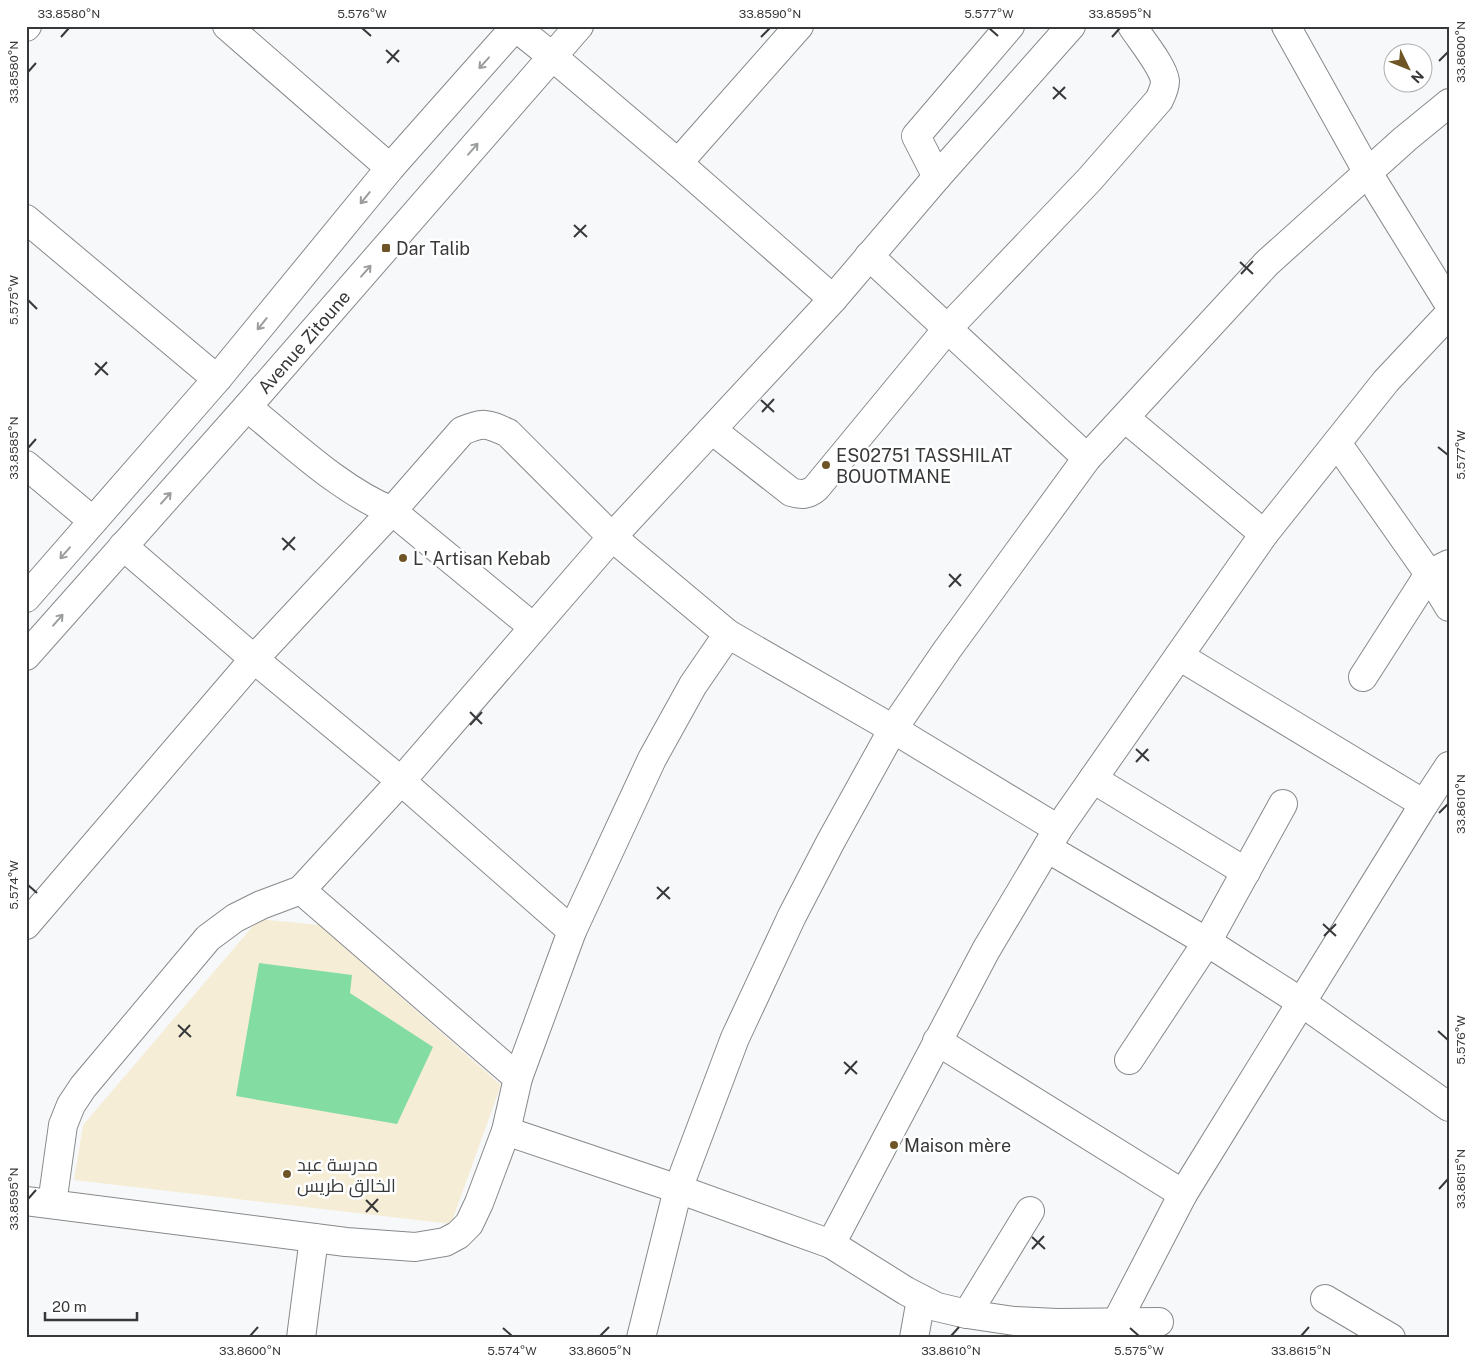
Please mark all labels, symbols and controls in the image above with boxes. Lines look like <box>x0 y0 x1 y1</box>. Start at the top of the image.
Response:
text: 33.8580°N <box>38 7 100 21</box>
text: 5.576°W <box>337 7 387 21</box>
text: 33.8590°N <box>739 7 801 21</box>
text: 5.577°W <box>964 7 1014 21</box>
text: 33.8595°N <box>1089 7 1151 21</box>
text: 33.8600°N <box>1454 21 1468 83</box>
text: 33.8580°N <box>7 41 21 103</box>
north arrow <box>1382 42 1432 92</box>
one-way arrow <box>478 56 489 69</box>
text: N <box>1408 67 1427 86</box>
one-way arrow <box>467 142 479 155</box>
one-way arrow <box>360 192 371 205</box>
place label: Dar Talib <box>396 238 470 259</box>
marker: Dar Talib <box>380 242 392 254</box>
one-way arrow <box>360 265 371 278</box>
text: 5.575°W <box>7 274 21 325</box>
street label: Avenue Zitoune <box>254 286 354 398</box>
one-way arrow <box>257 317 268 330</box>
text: 33.8585°N <box>7 416 21 480</box>
text: 5.577°W <box>1454 430 1468 480</box>
place label: ES02751 TASSHILAT BOUOTMANE <box>836 445 1013 487</box>
marker: ES02751 TASSHILAT BOUOTMANE <box>820 459 832 471</box>
one-way arrow <box>160 491 172 504</box>
one-way arrow <box>60 546 71 559</box>
place label: L' Artisan Kebab <box>413 548 550 569</box>
marker: L' Artisan Kebab <box>397 552 409 564</box>
one-way arrow <box>53 613 64 626</box>
text: 33.8610°N <box>1454 774 1468 834</box>
text: 5.574°W <box>7 860 21 910</box>
text: 5.576°W <box>1454 1015 1468 1065</box>
place label: Maison mère <box>904 1135 1011 1156</box>
marker: Maison mère <box>888 1139 900 1151</box>
text: 33.8615°N <box>1454 1149 1468 1209</box>
place label: مدرسة عبد الخالق طريس <box>297 1154 396 1198</box>
text: 33.8595°N <box>7 1168 21 1230</box>
marker: مدرسة عبد الخالق طريس <box>281 1168 293 1180</box>
scale bar <box>45 1289 138 1321</box>
text: 20 m <box>52 1298 87 1315</box>
text: 33.8600°N <box>219 1344 281 1358</box>
text: 5.574°W <box>487 1344 537 1358</box>
text: 33.8605°N <box>569 1344 631 1358</box>
text: 33.8610°N <box>921 1344 981 1358</box>
text: 5.575°W <box>1114 1344 1165 1358</box>
text: 33.8615°N <box>1271 1344 1331 1358</box>

